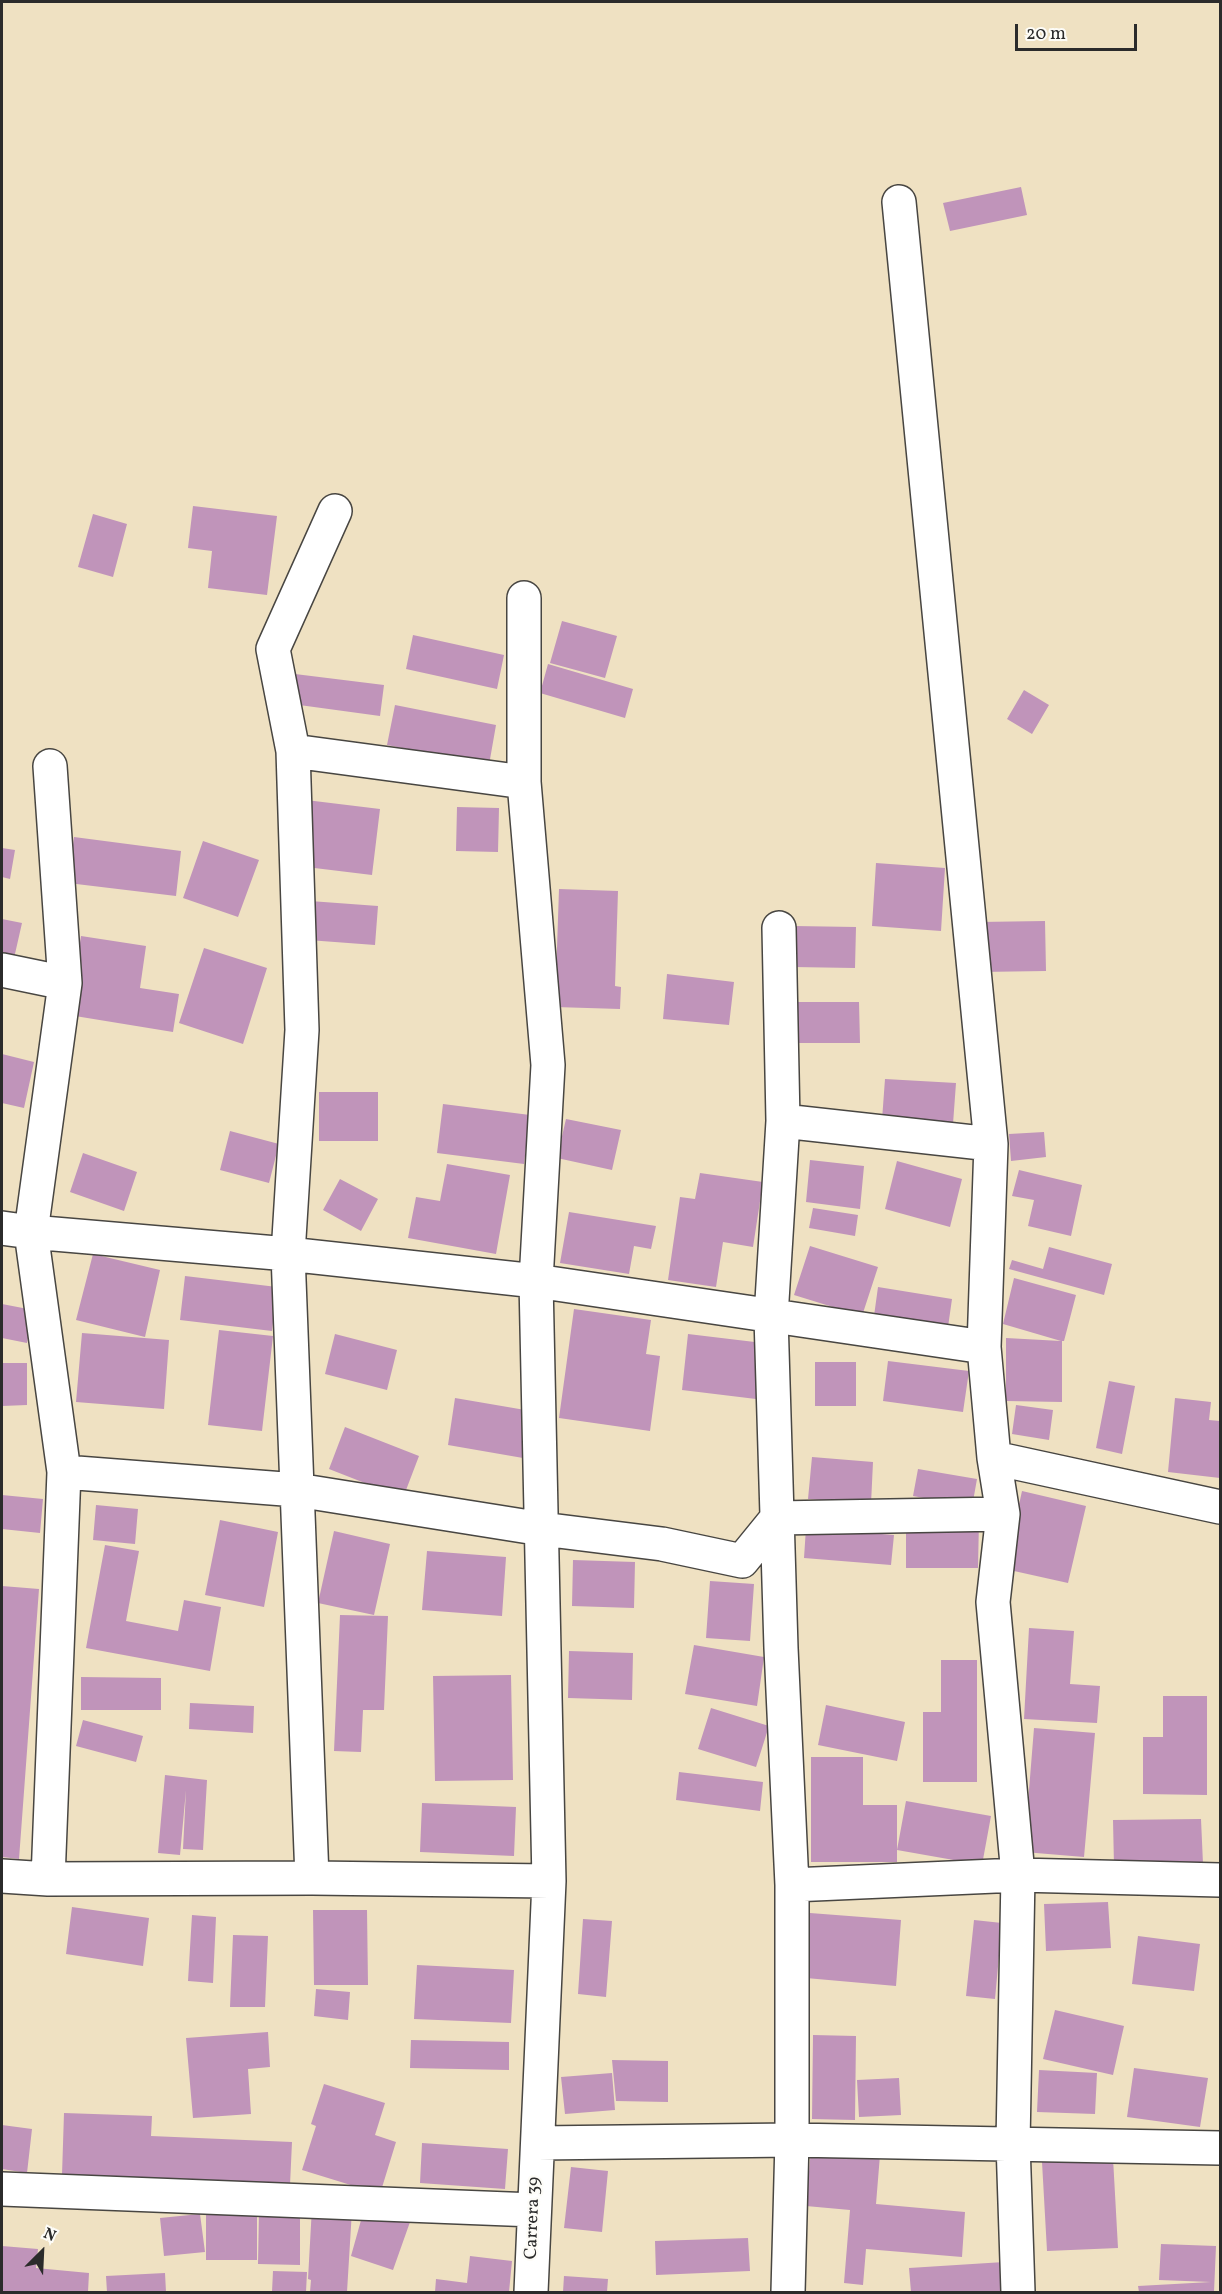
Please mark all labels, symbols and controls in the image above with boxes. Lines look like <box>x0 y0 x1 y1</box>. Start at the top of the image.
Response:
scale bar <box>1018 12 1140 50</box>
text: 20 m <box>1026 22 1066 47</box>
street label: Carrera 39 <box>522 2176 546 2260</box>
north arrow <box>12 2222 72 2282</box>
text: N <box>40 2223 59 2248</box>

